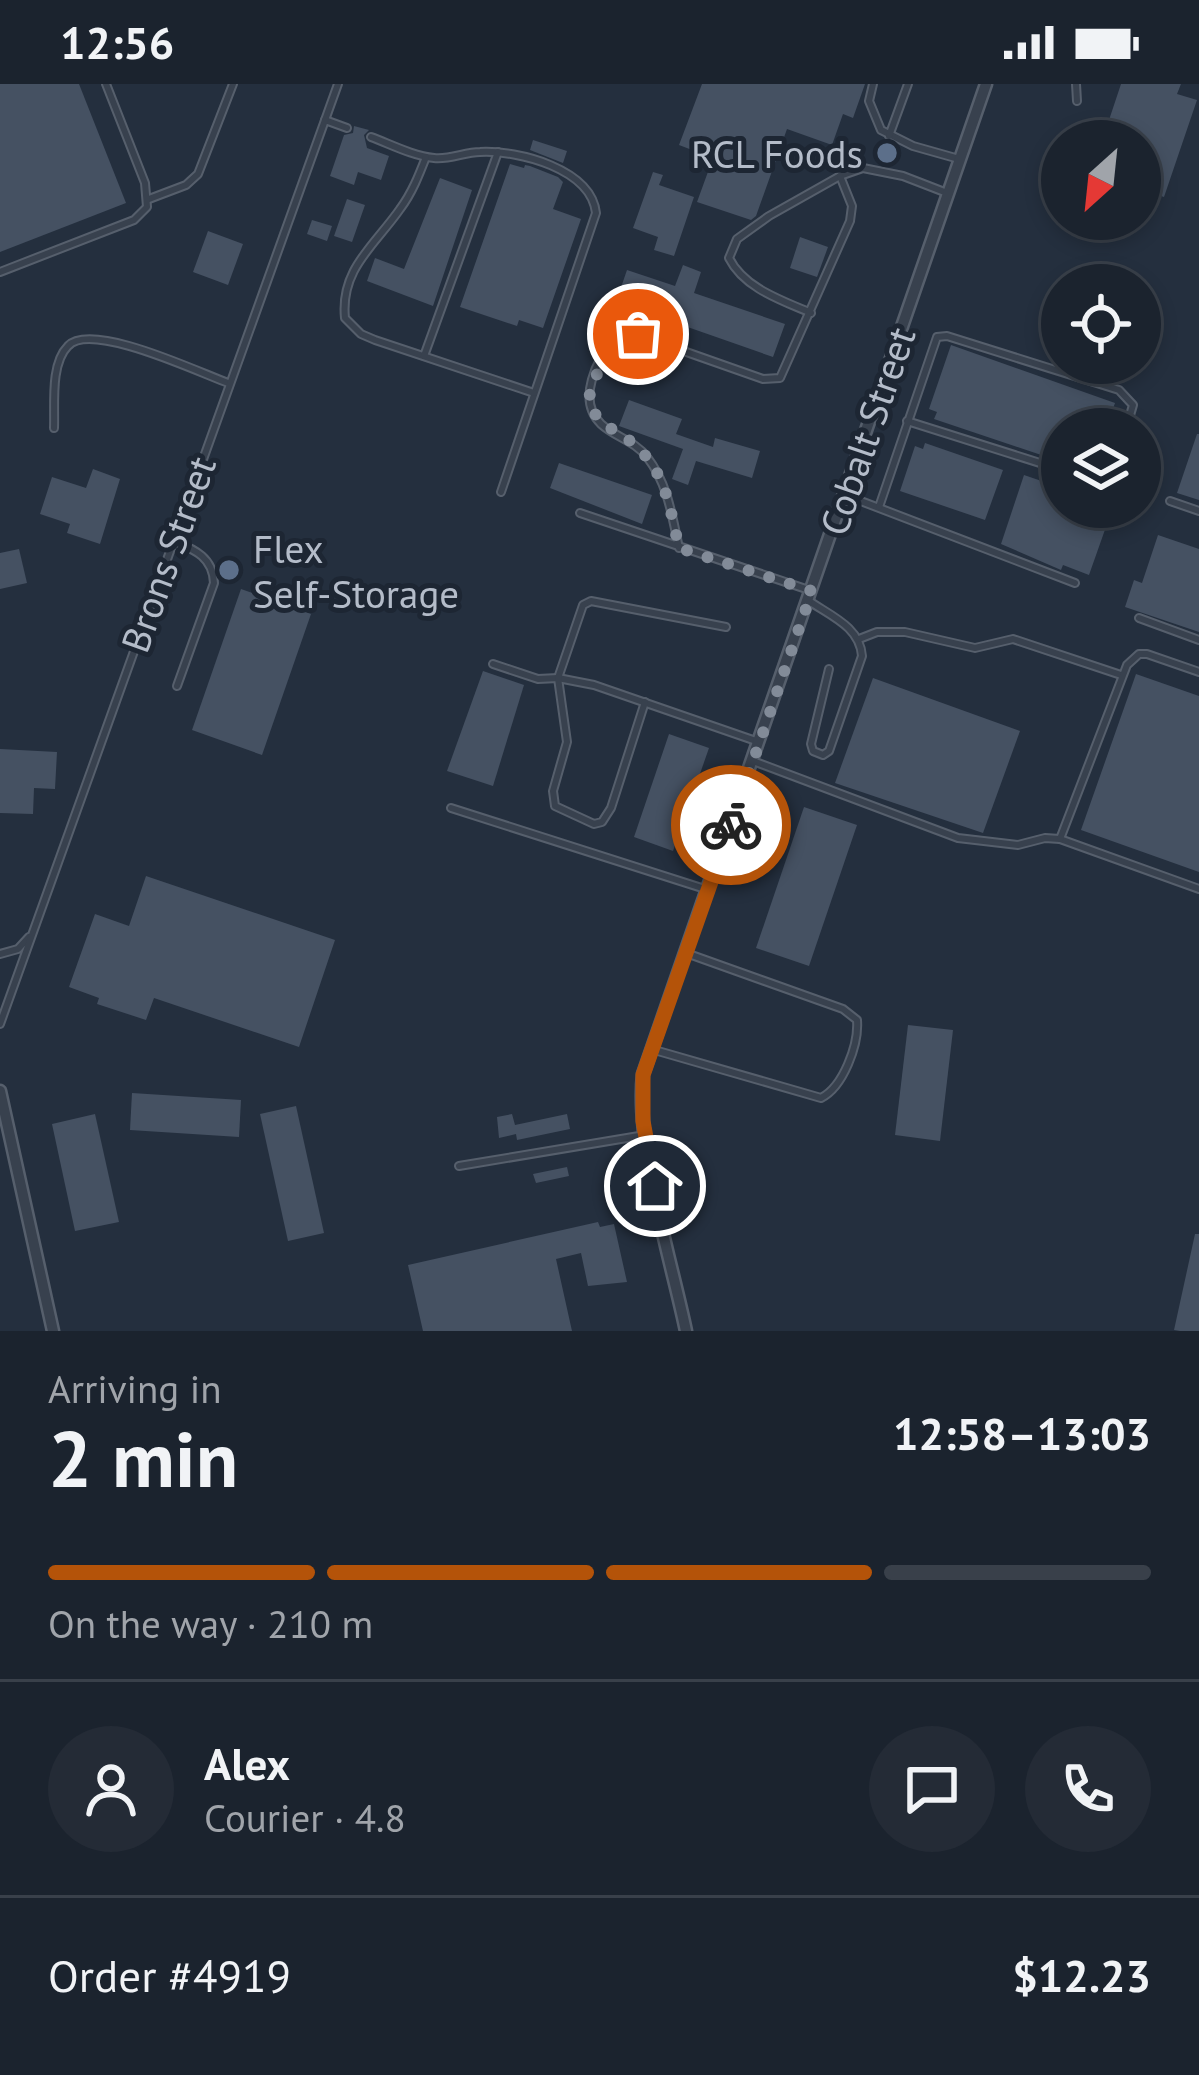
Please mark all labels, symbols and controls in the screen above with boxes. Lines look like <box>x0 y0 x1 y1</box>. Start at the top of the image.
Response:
text: 12:56 <box>60 13 174 71</box>
north arrow <box>1041 120 1161 240</box>
map controls <box>1041 120 1161 528</box>
place label: RCL Foods <box>691 128 863 179</box>
marker: RCL Foods <box>874 140 900 166</box>
button: locate <box>1041 264 1161 384</box>
pin <box>587 283 689 385</box>
icon: bag <box>605 301 671 367</box>
street label: Cobalt Street <box>808 320 926 542</box>
button: layers <box>1041 408 1161 528</box>
street label: Brons Street <box>109 449 227 659</box>
place label: Flex Self-Storage <box>253 523 459 619</box>
marker: Flex Self-Storage <box>216 557 242 583</box>
courier <box>671 765 791 885</box>
icon: bike <box>698 792 764 858</box>
pin <box>604 1135 706 1237</box>
icon: home <box>622 1153 688 1219</box>
text: Arriving in <box>48 1363 222 1414</box>
text: 12:58–13:03 <box>893 1404 1151 1462</box>
text: 2 min <box>48 1408 238 1509</box>
text: On the way · 210 m <box>48 1598 373 1649</box>
button: person <box>48 1726 174 1852</box>
button: chat <box>869 1726 995 1852</box>
button: phone <box>1025 1726 1151 1852</box>
text: Alex <box>204 1734 290 1792</box>
text: Courier · 4.8 <box>204 1792 406 1843</box>
text: Order #4919 <box>48 1946 291 2004</box>
text: $12.23 <box>1012 1946 1151 2004</box>

